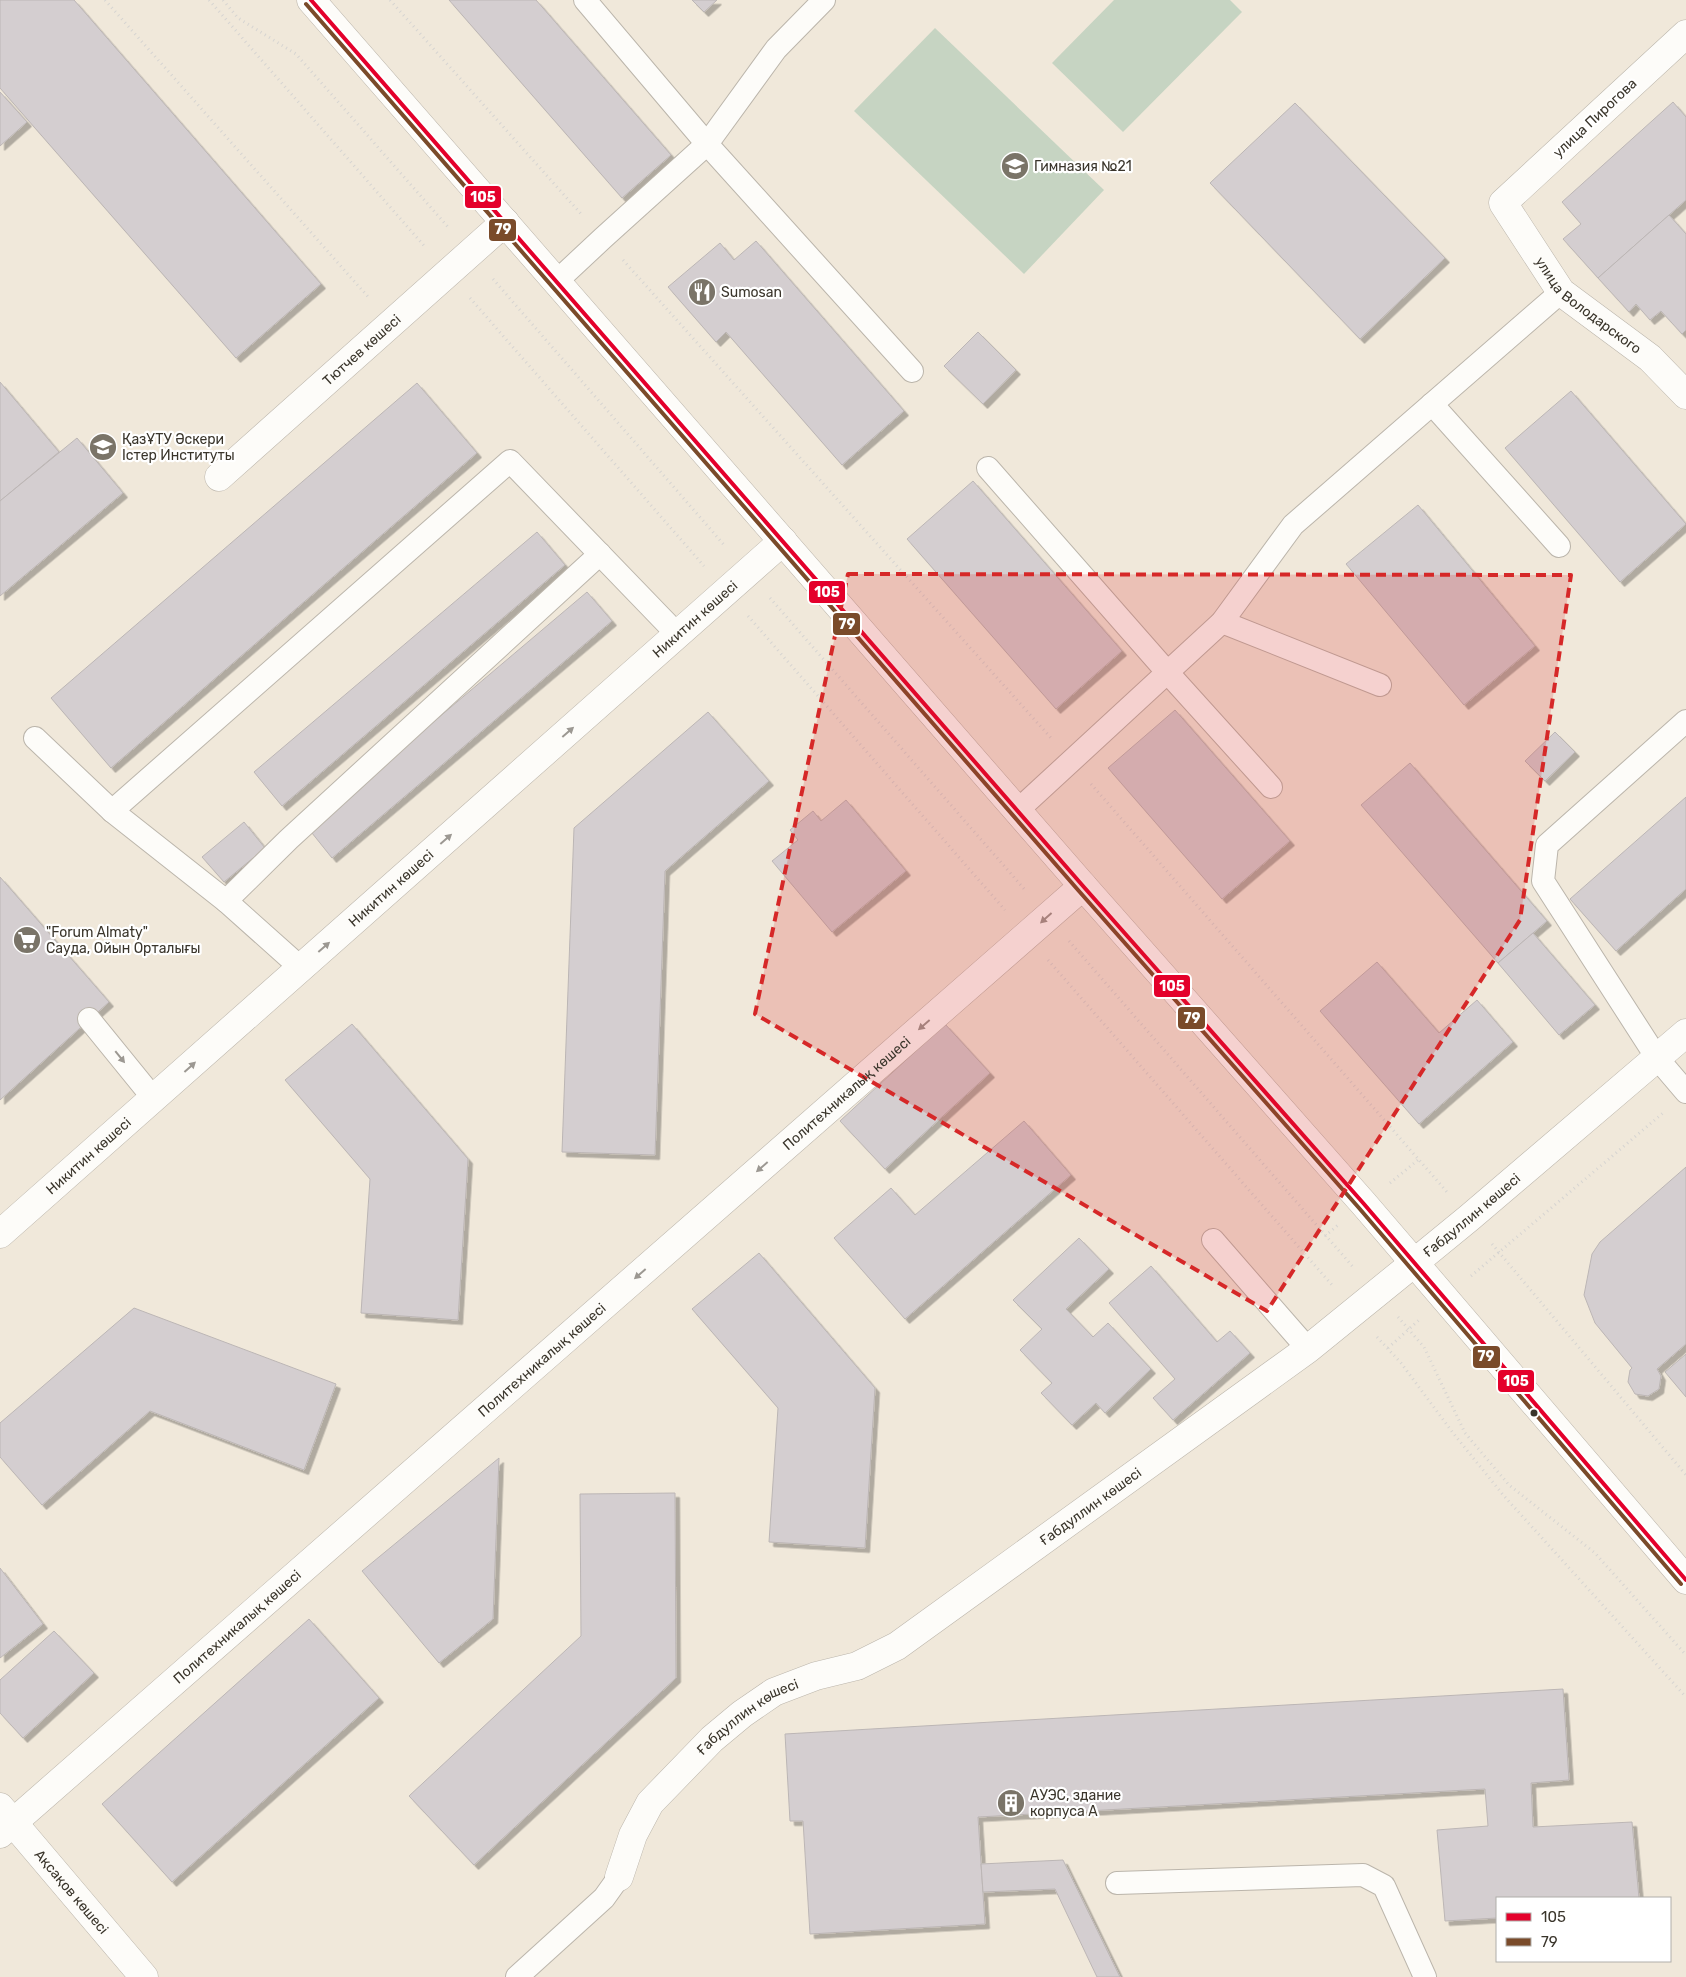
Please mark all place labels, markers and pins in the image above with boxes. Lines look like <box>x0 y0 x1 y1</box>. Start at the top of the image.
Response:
school or university icon: Гимназия №21 <box>1000 151 1030 181</box>
place label: Гимназия №21 <box>1034 158 1132 175</box>
restaurant icon: Sumosan <box>687 277 717 307</box>
place label: Sumosan <box>721 284 782 301</box>
place label: ҚазҰТУ Әскери Істер Институты <box>122 431 235 464</box>
school or university icon: ҚазҰТУ Әскери Істер Институты <box>88 432 118 462</box>
place label: "Forum Almaty" Сауда, Ойын Орталығы <box>46 924 200 957</box>
supermarket icon: "Forum Almaty" Сауда, Ойын Орталығы <box>12 925 42 955</box>
unlabelled marker <box>1529 1408 1539 1418</box>
place label: АУЭС, здание корпуса A <box>1030 1787 1121 1820</box>
building icon: АУЭС, здание корпуса A <box>996 1788 1026 1818</box>

